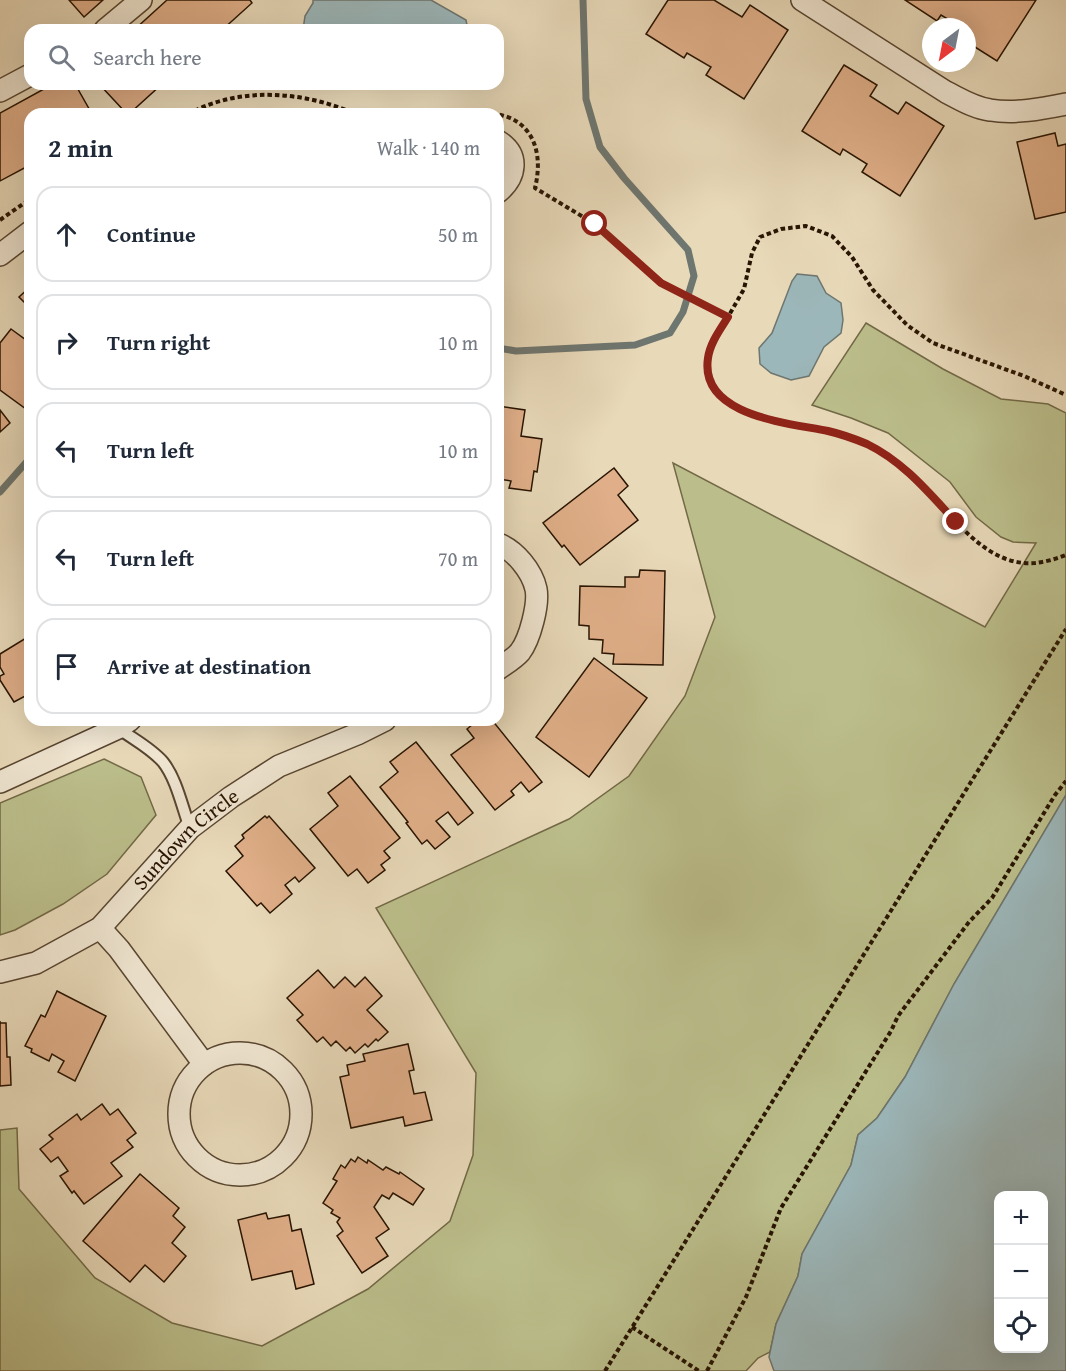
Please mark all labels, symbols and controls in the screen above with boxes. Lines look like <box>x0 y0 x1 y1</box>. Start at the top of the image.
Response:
north arrow <box>922 18 976 72</box>
search box <box>24 24 504 90</box>
icon: search <box>45 41 78 74</box>
text: Search here <box>93 41 202 73</box>
text: 2 min <box>48 128 113 167</box>
text: Walk · 140 m <box>377 133 480 162</box>
route start <box>581 210 607 236</box>
icon: ahead <box>50 218 83 251</box>
text: Continue <box>107 218 196 250</box>
text: 50 m <box>438 220 478 249</box>
icon: right <box>50 326 83 359</box>
text: Turn right <box>107 326 210 358</box>
text: 10 m <box>438 328 478 357</box>
icon: left <box>50 434 83 467</box>
text: Turn left <box>107 434 194 466</box>
text: 10 m <box>438 436 478 465</box>
route end <box>942 508 968 534</box>
icon: left <box>50 542 83 575</box>
text: Turn left <box>107 542 194 574</box>
text: 70 m <box>438 544 478 573</box>
icon: arrive <box>50 650 83 683</box>
text: Arrive at destination <box>107 650 311 682</box>
street label: Sundown Circle <box>125 780 245 897</box>
map controls <box>994 1191 1048 1353</box>
button: + <box>994 1191 1048 1245</box>
button: − <box>994 1245 1048 1299</box>
button: locate <box>994 1299 1048 1353</box>

